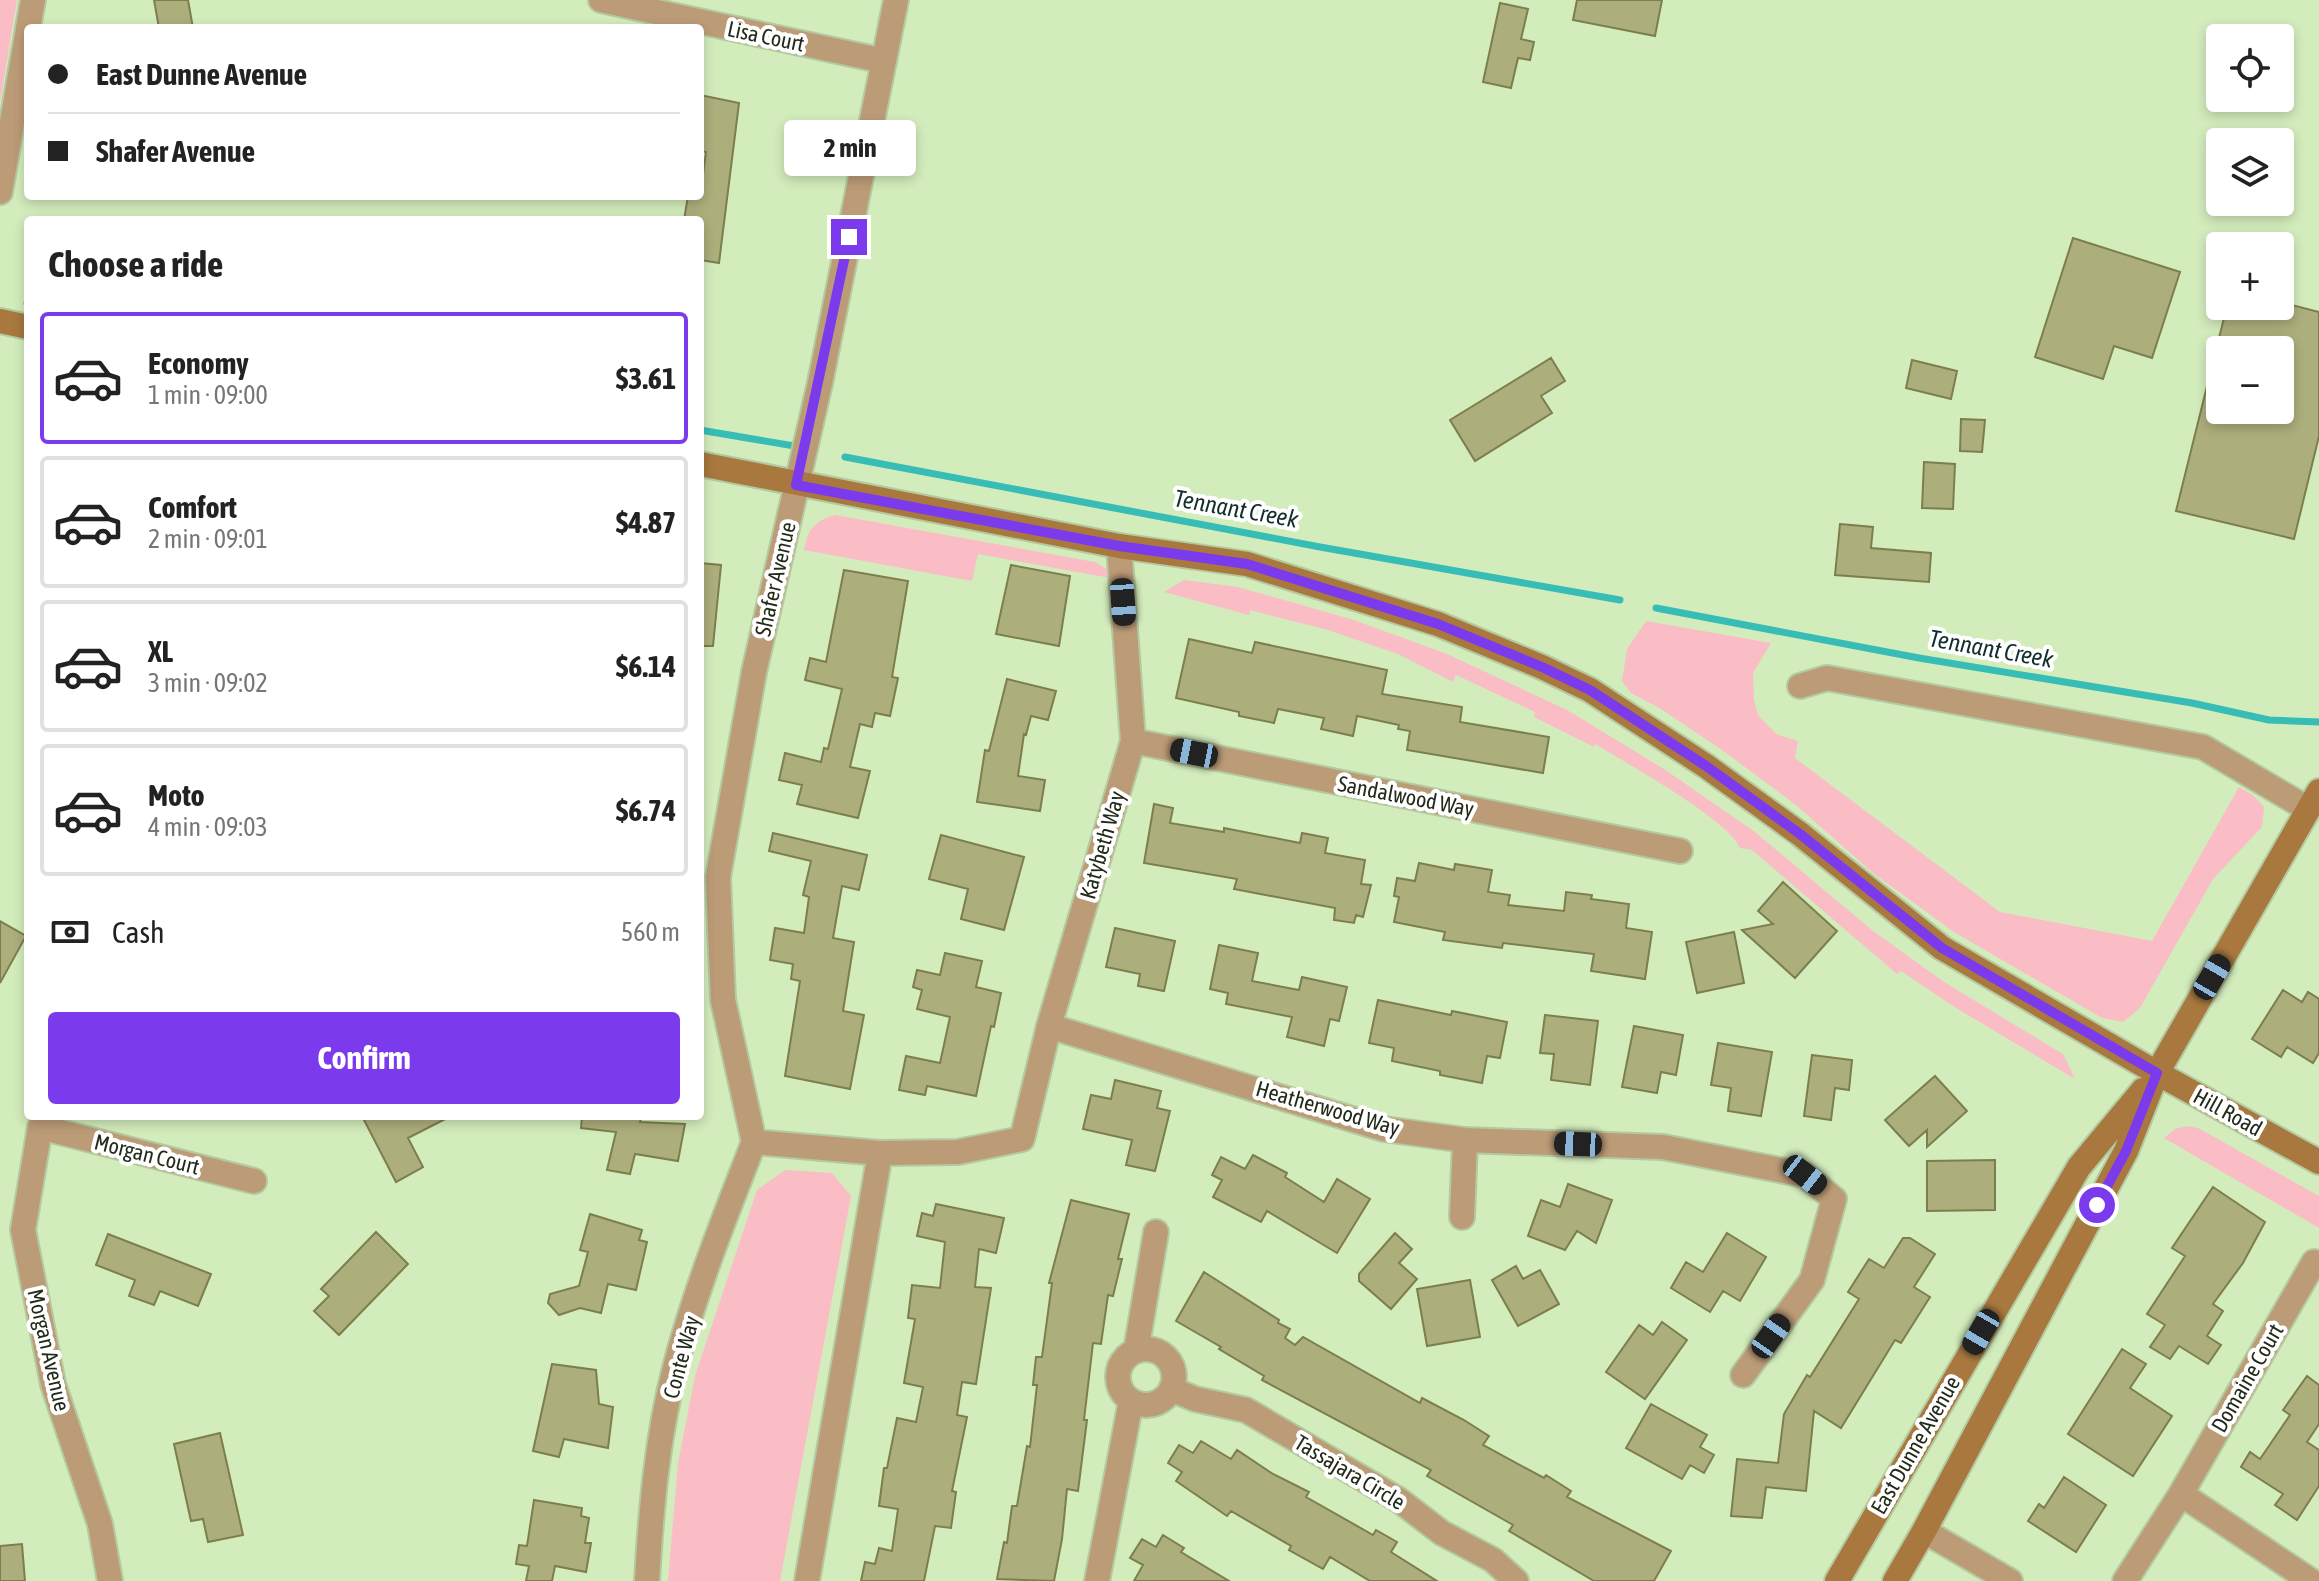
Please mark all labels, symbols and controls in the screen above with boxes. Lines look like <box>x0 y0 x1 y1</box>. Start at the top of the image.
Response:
street label: Lisa Court <box>725 15 807 57</box>
map controls <box>2206 24 2294 424</box>
button: locate <box>2206 24 2294 112</box>
text: East Dunne Avenue <box>96 57 307 91</box>
callout: 2 min <box>783 121 915 177</box>
button: layers <box>2206 128 2294 216</box>
text: 2 min <box>823 133 877 163</box>
text: Shafer Avenue <box>96 134 255 168</box>
route end <box>831 219 867 255</box>
button: + <box>2206 232 2294 320</box>
text: Choose a ride <box>48 243 223 285</box>
button: − <box>2206 336 2294 424</box>
icon: car <box>52 342 124 414</box>
text: Economy <box>148 346 249 380</box>
text: $3.61 <box>616 361 676 395</box>
text: 1 min · 09:00 <box>148 380 268 410</box>
water label: Tennant Creek <box>1172 484 1301 533</box>
icon: car <box>52 486 124 558</box>
text: Comfort <box>148 490 237 524</box>
text: $4.87 <box>616 505 676 539</box>
street label: Shafer Avenue <box>749 519 801 639</box>
text: 2 min · 09:01 <box>148 524 268 554</box>
car <box>1109 577 1137 627</box>
water label: Tennant Creek <box>1927 624 2056 673</box>
icon: car <box>52 630 124 702</box>
text: XL <box>148 634 173 668</box>
text: $6.14 <box>616 649 676 683</box>
text: 3 min · 09:02 <box>148 668 268 698</box>
car <box>1168 737 1220 769</box>
street label: Sandalwood Way <box>1336 770 1476 822</box>
icon: car <box>52 774 124 846</box>
text: Moto <box>148 778 205 812</box>
street label: Katybeth Way <box>1074 788 1130 902</box>
text: $6.74 <box>616 793 676 827</box>
text: 4 min · 09:03 <box>148 812 268 842</box>
icon: cash <box>48 910 92 954</box>
text: Cash <box>112 915 165 949</box>
text: 560 m <box>621 917 680 947</box>
car <box>2190 950 2234 1004</box>
button: Confirm <box>48 1012 680 1104</box>
street label: Heatherwood Way <box>1253 1075 1403 1141</box>
street label: Hill Road <box>2189 1083 2267 1141</box>
street label: Morgan Court <box>92 1128 202 1180</box>
car <box>1554 1131 1602 1157</box>
car <box>1779 1151 1831 1199</box>
route start <box>2079 1187 2115 1223</box>
street label: Morgan Avenue <box>22 1286 76 1414</box>
car <box>1959 1305 2003 1359</box>
car <box>1747 1309 1795 1363</box>
street label: Conte Way <box>657 1313 705 1401</box>
street label: Domaine Court <box>2206 1319 2288 1437</box>
street label: East Dunne Avenue <box>1865 1371 1965 1519</box>
street label: Tassajara Circle <box>1290 1429 1410 1515</box>

